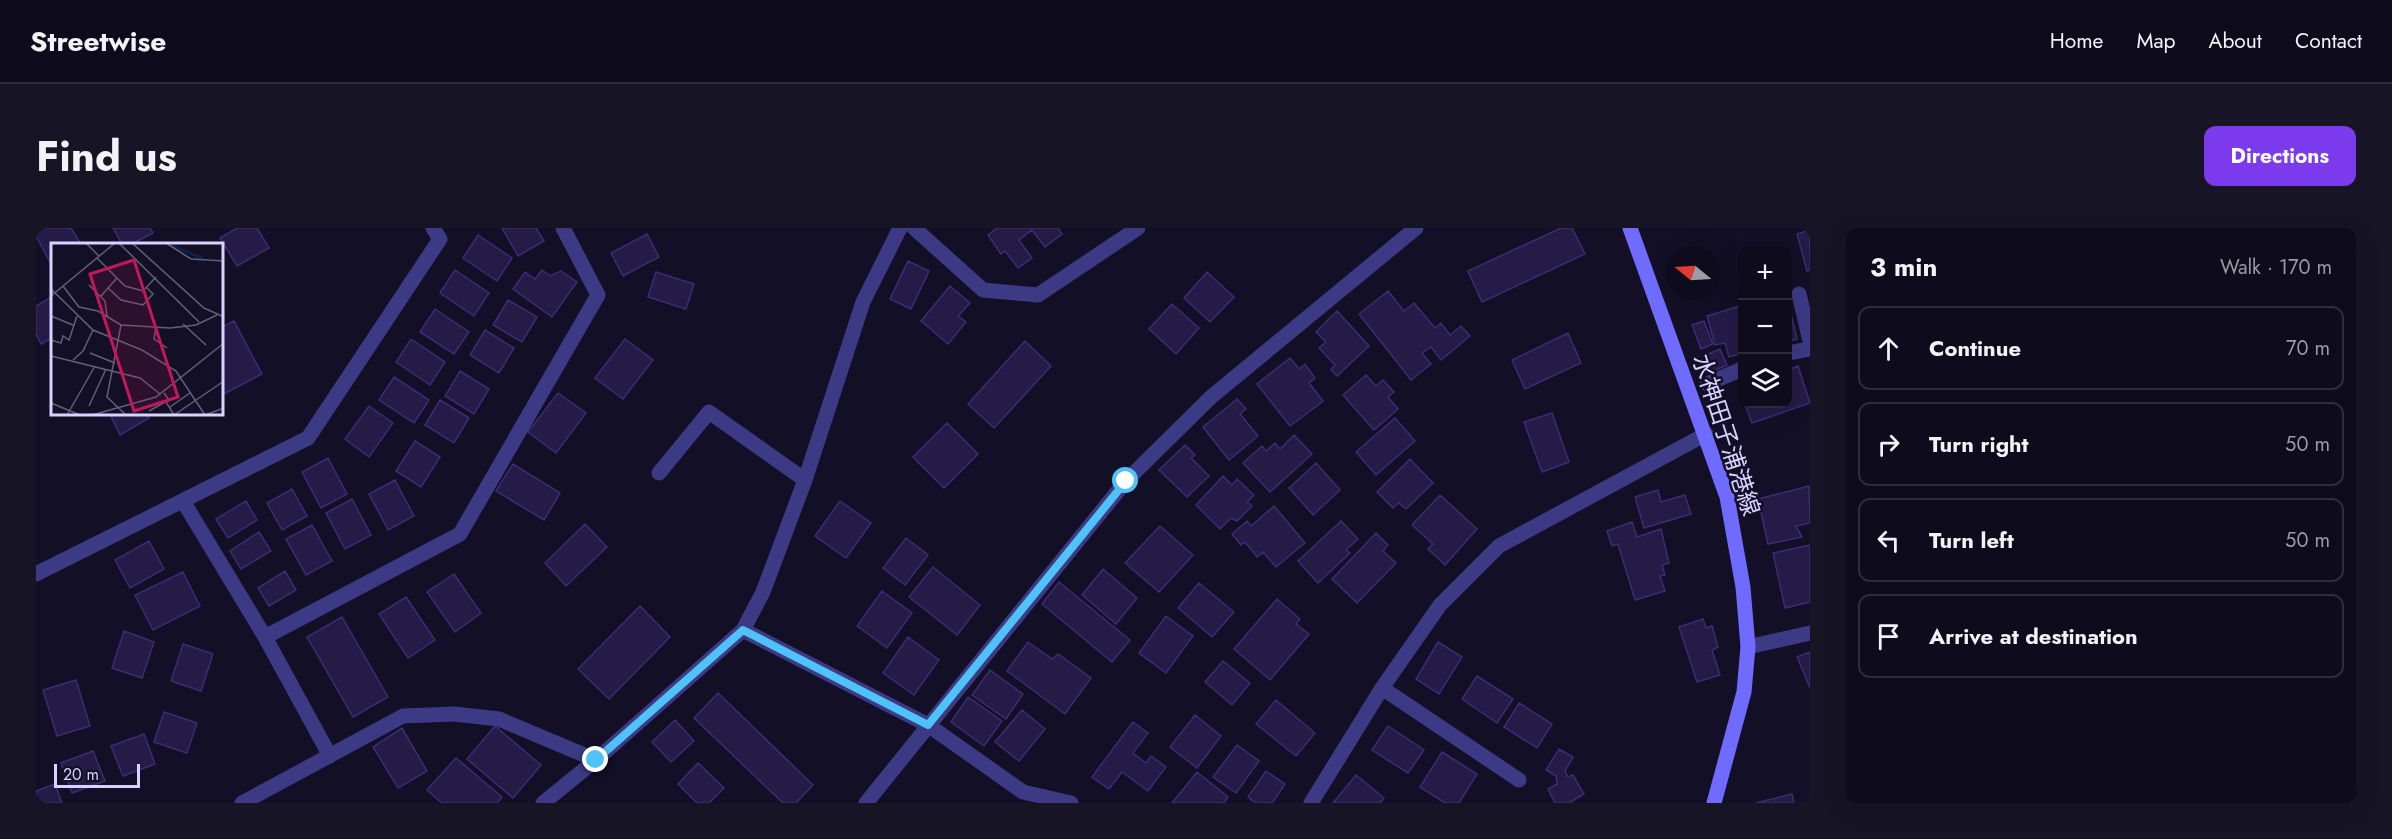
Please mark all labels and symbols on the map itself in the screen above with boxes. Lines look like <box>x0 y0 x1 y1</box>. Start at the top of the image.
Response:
inset map <box>51 243 224 416</box>
north arrow <box>1666 246 1720 300</box>
street label: 水神田子浦港線 <box>1684 350 1769 520</box>
route start <box>1112 467 1138 493</box>
route end <box>582 746 608 772</box>
scale bar <box>54 761 140 788</box>

